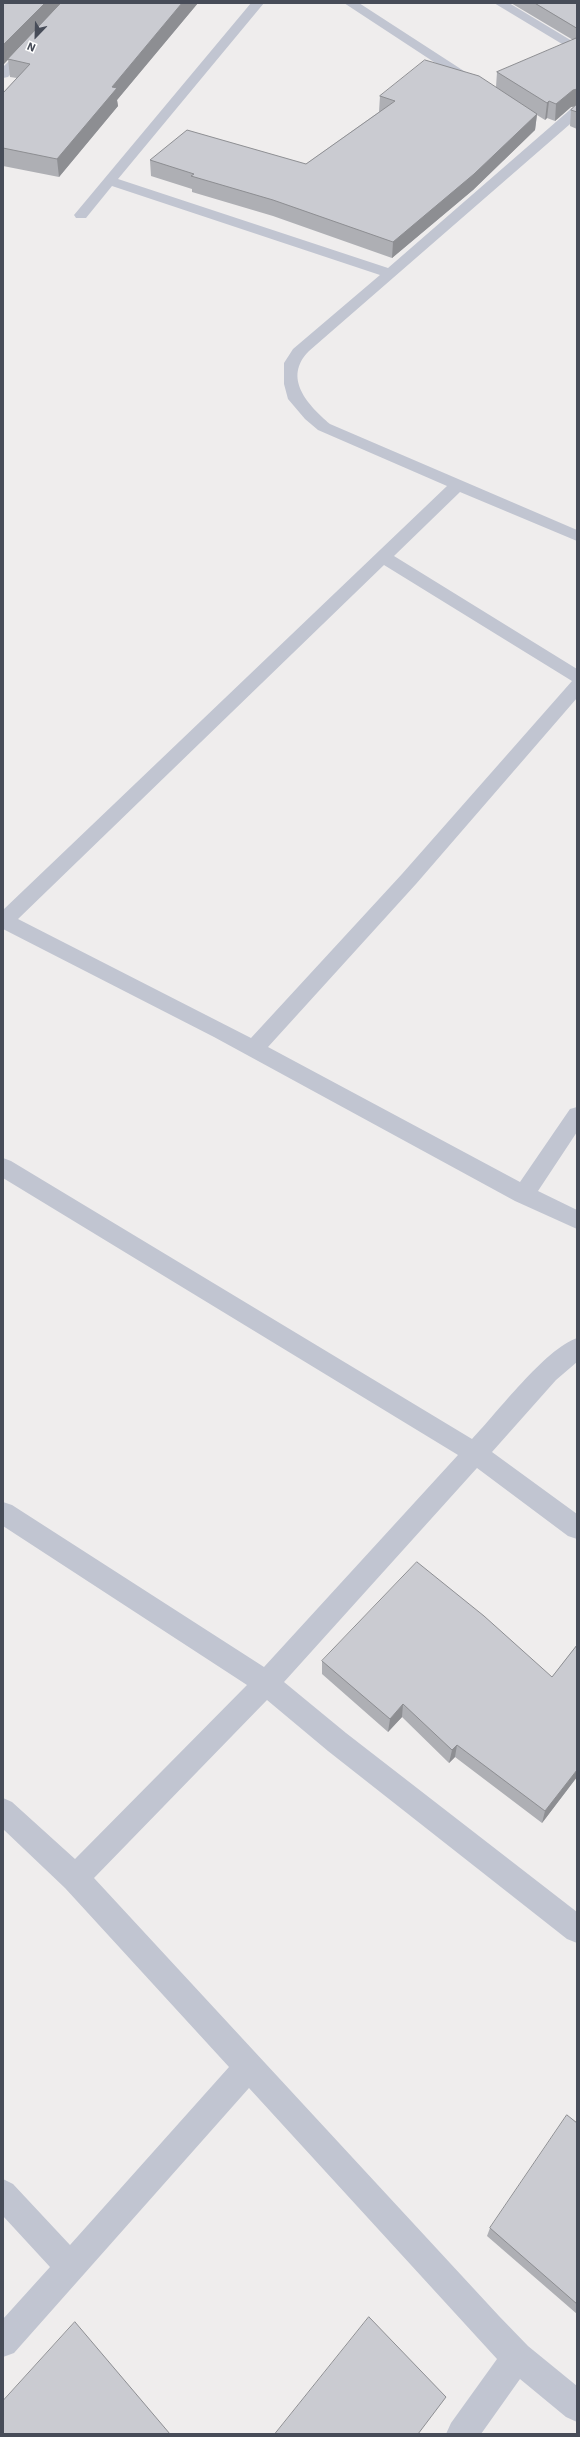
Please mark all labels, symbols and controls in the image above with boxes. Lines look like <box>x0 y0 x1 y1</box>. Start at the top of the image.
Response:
north arrow <box>16 16 56 56</box>
text: N <box>25 39 38 55</box>

